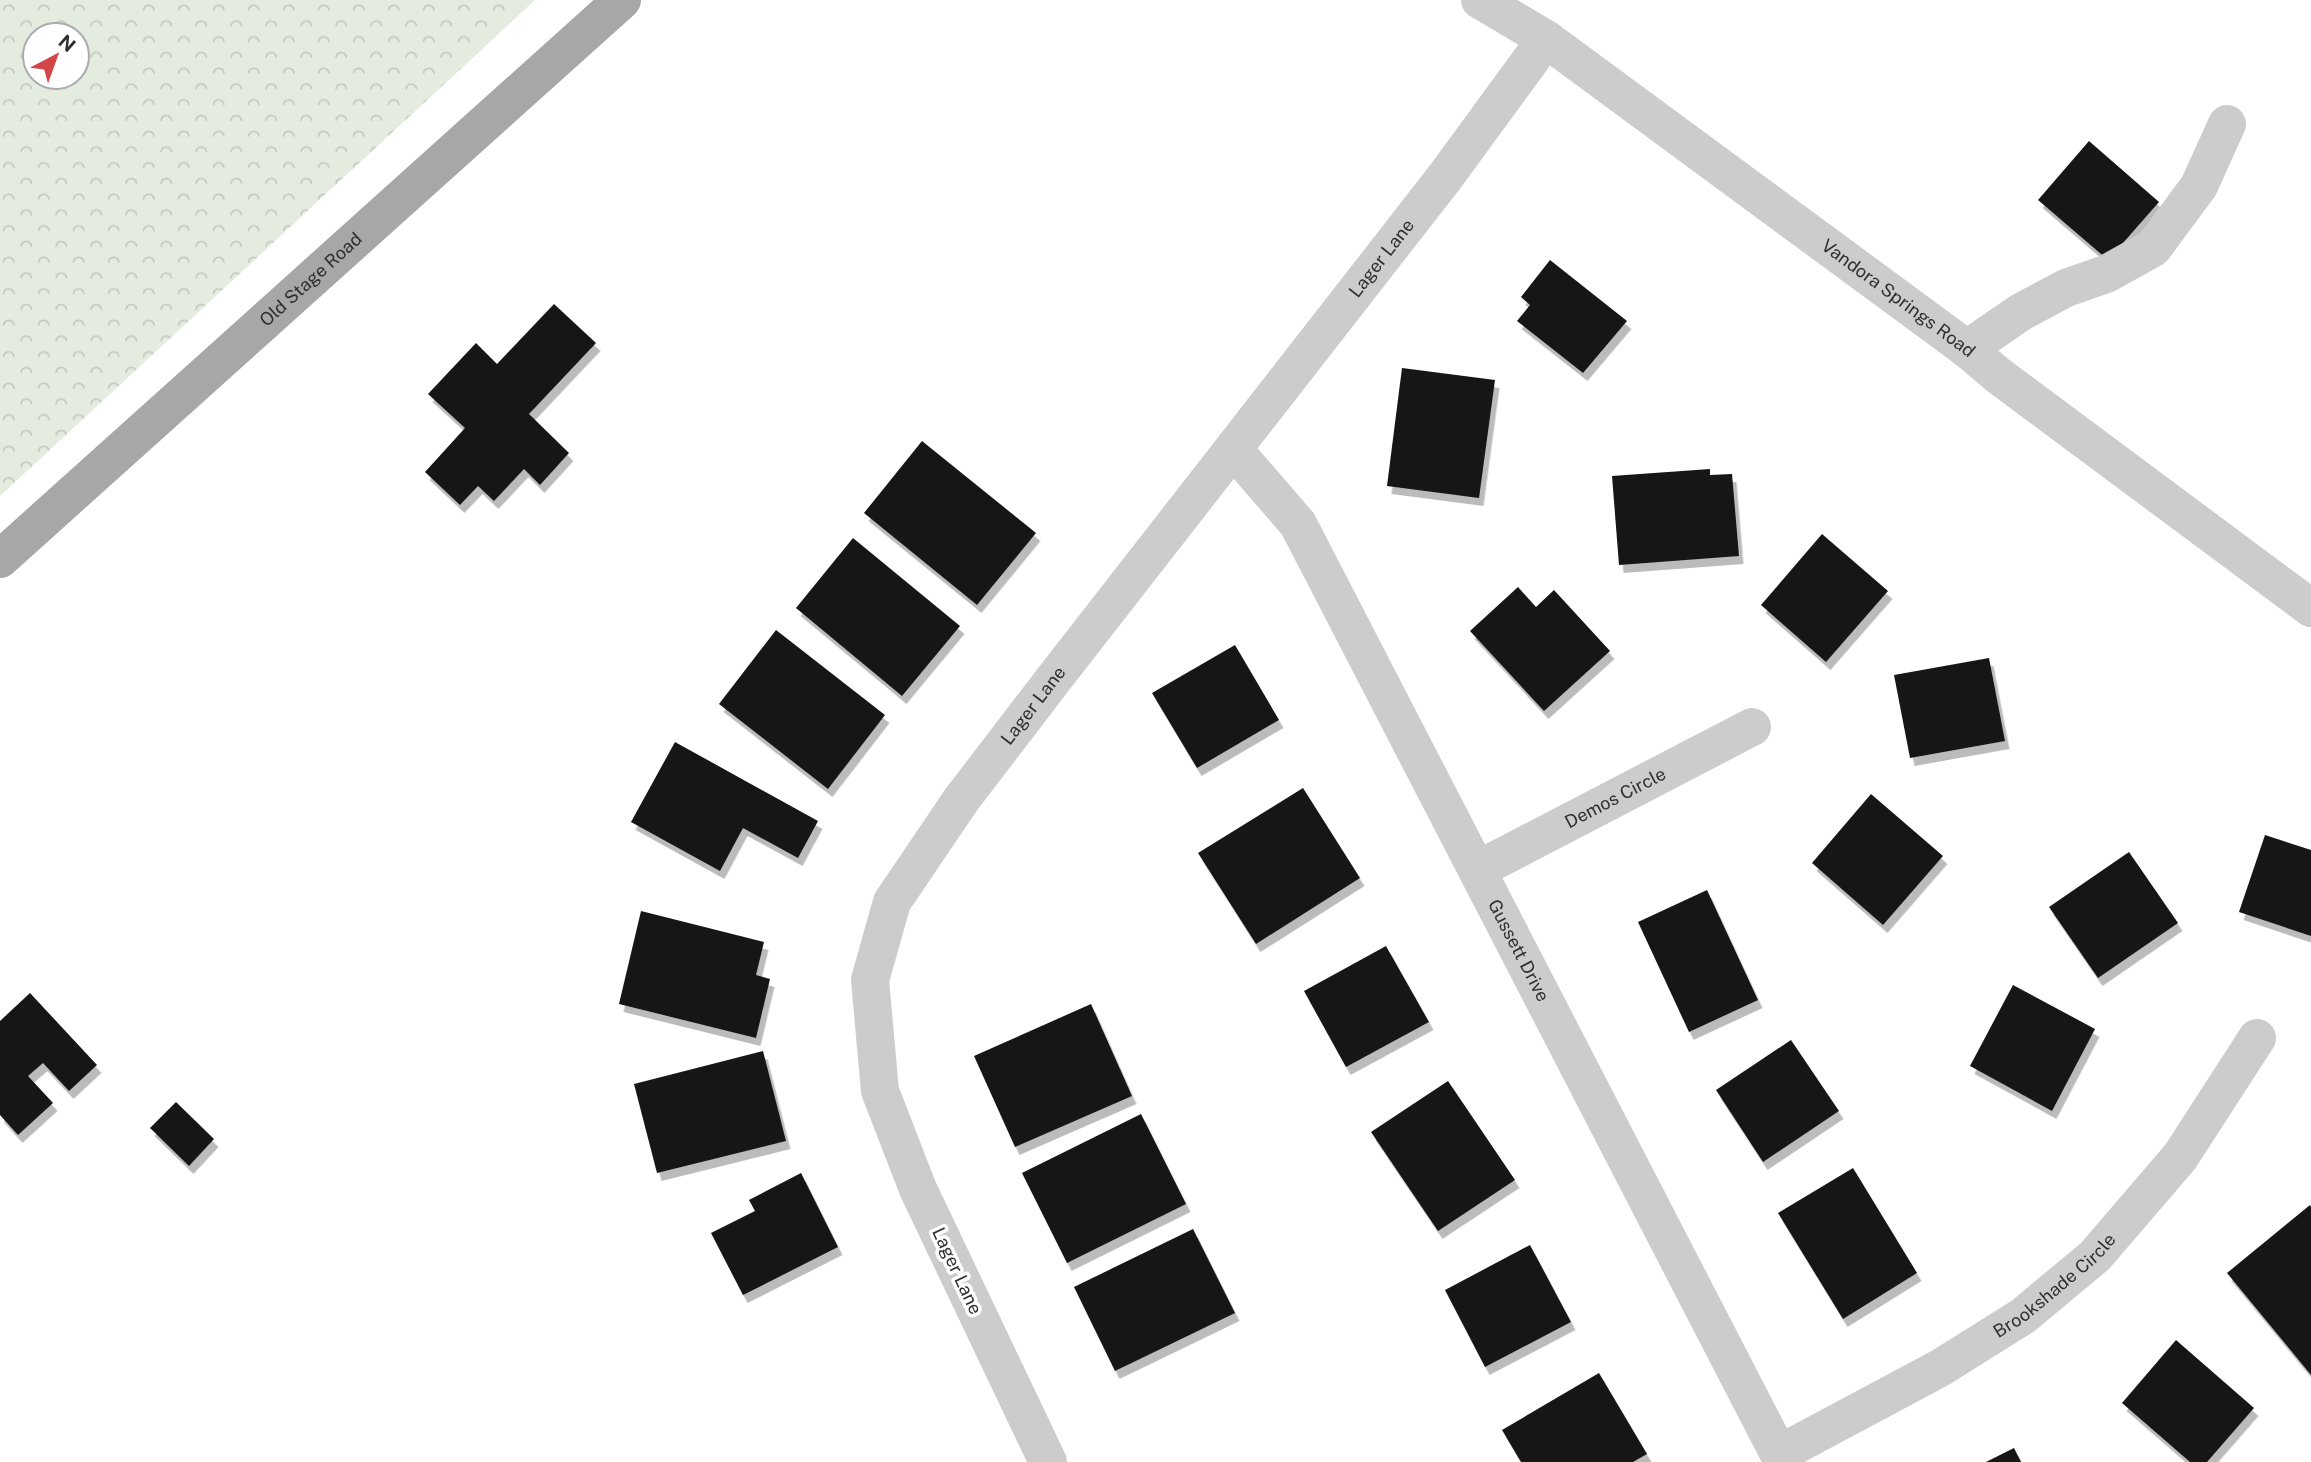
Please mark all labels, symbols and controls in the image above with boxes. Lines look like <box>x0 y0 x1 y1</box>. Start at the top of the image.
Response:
north arrow <box>21 21 91 91</box>
text: N <box>54 30 80 56</box>
street label: Lager Lane <box>1344 215 1418 301</box>
street label: Old Stage Road <box>255 228 366 330</box>
street label: Vandora Springs Road <box>1818 234 1980 361</box>
street label: Lager Lane <box>996 662 1070 749</box>
street label: Demos Circle <box>1561 763 1669 832</box>
street label: Gussett Drive <box>1484 896 1554 1005</box>
street label: Lager Lane <box>928 1224 987 1317</box>
street label: Brookshade Circle <box>1989 1229 2120 1342</box>

